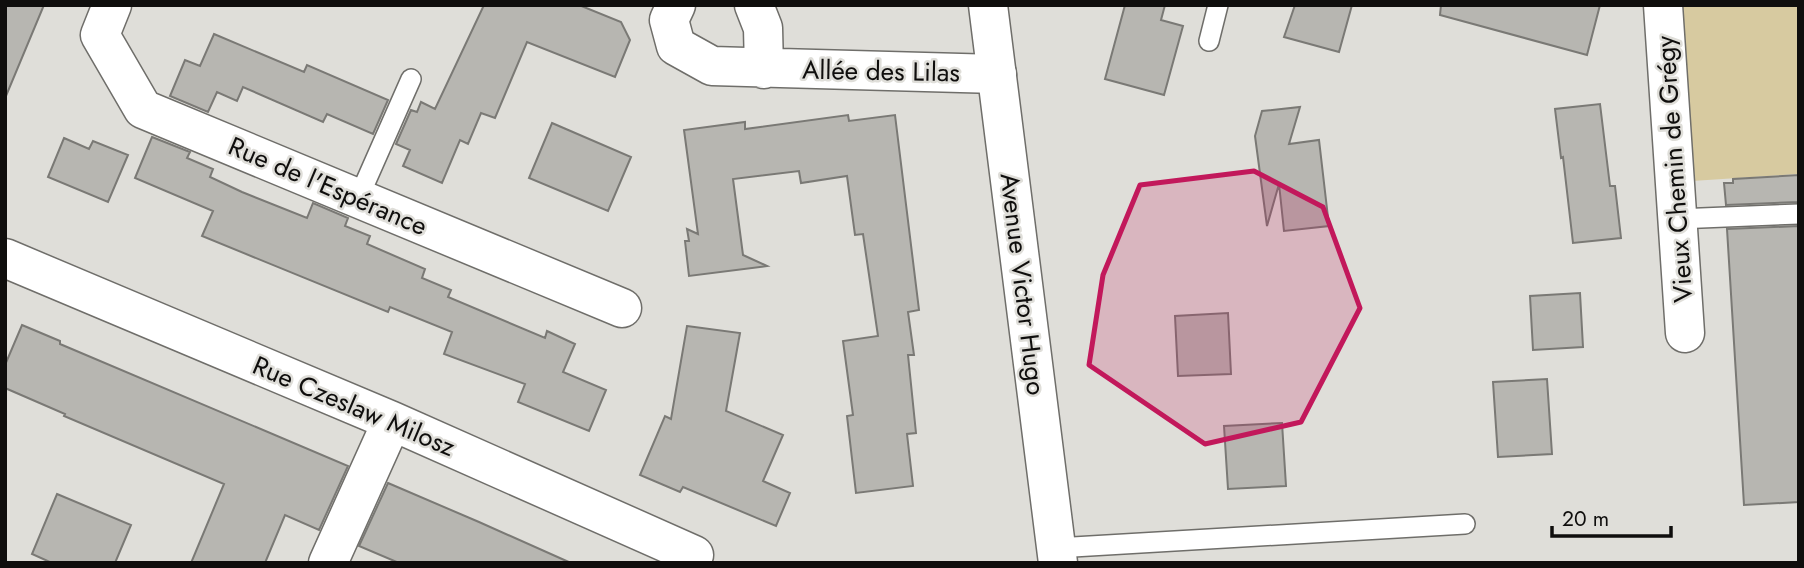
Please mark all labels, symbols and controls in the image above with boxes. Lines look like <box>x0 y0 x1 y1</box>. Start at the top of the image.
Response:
street label: Vieux Chemin de Grégy <box>1646 34 1702 304</box>
street label: Allée des Lilas <box>802 51 960 91</box>
street label: Rue de l'Espérance <box>223 127 433 245</box>
street label: Avenue Victor Hugo <box>991 171 1055 397</box>
street label: Rue Czeslaw Milosz <box>247 346 461 466</box>
scale bar <box>1552 494 1671 538</box>
text: 20 m <box>1562 504 1609 534</box>

